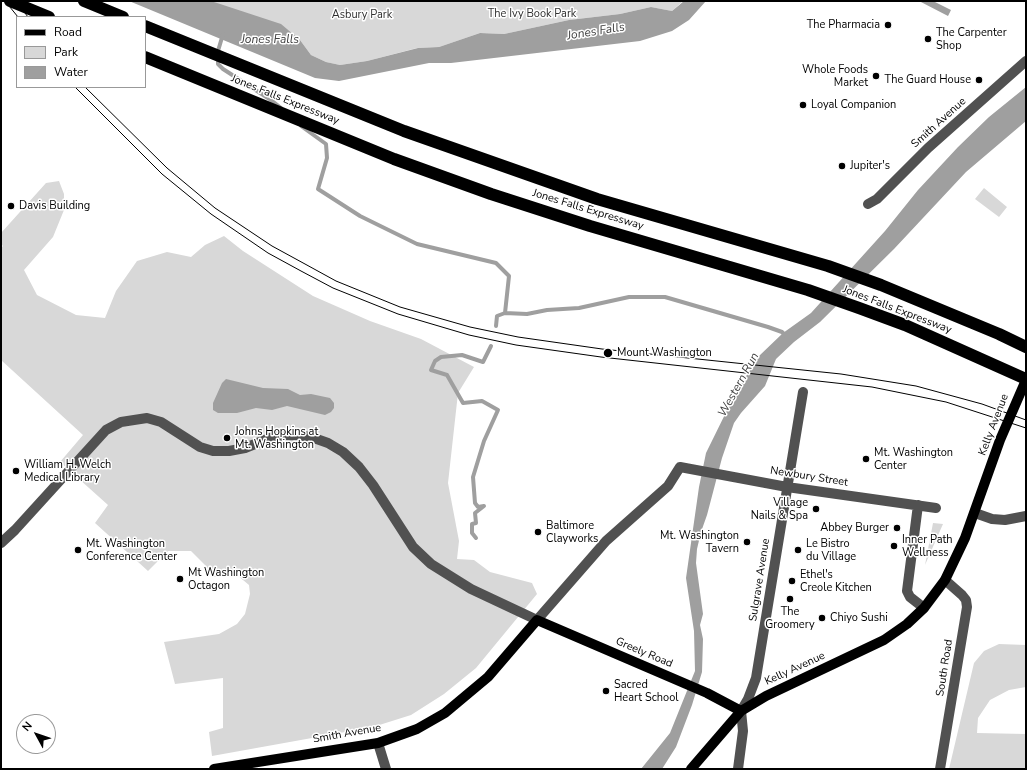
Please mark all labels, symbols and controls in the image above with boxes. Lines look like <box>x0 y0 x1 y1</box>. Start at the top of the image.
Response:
park label: The Ivy Book Park <box>488 7 576 21</box>
park label: Asbury Park <box>332 8 392 22</box>
legend <box>16 16 146 88</box>
place label: The Pharmacia <box>807 18 880 32</box>
water label: Jones Falls <box>566 20 626 44</box>
marker: The Pharmacia <box>883 20 893 30</box>
text: Road <box>54 24 82 40</box>
place label: The Carpenter Shop <box>936 26 1007 52</box>
water label: Jones Falls <box>241 33 299 47</box>
marker: The Carpenter Shop <box>923 34 933 44</box>
text: Park <box>54 44 78 60</box>
place label: Whole Foods Market <box>802 63 868 89</box>
text: Water <box>54 64 88 80</box>
marker: Whole Foods Market <box>871 71 881 81</box>
street label: Jones Falls Expressway <box>229 72 341 128</box>
place label: The Guard House <box>885 73 971 87</box>
marker: The Guard House <box>974 75 984 85</box>
street label: Smith Avenue <box>909 95 969 151</box>
place label: Loyal Companion <box>811 98 896 112</box>
marker: Loyal Companion <box>798 100 808 110</box>
place label: Jupiter's <box>850 159 890 173</box>
marker: Jupiter's <box>837 161 847 171</box>
street label: Jones Falls Expressway <box>531 187 645 233</box>
place label: Davis Building <box>19 199 90 213</box>
marker: Davis Building <box>6 201 16 211</box>
street label: Jones Falls Expressway <box>841 283 953 337</box>
place label: Mount Washington <box>617 346 712 360</box>
marker: Mount Washington <box>602 347 614 359</box>
water label: Western Run <box>716 351 762 419</box>
street label: Kelly Avenue <box>976 392 1012 458</box>
place label: Johns Hopkins at Mt. Washington <box>235 425 318 451</box>
marker: Johns Hopkins at Mt. Washington <box>222 433 232 443</box>
place label: Mt. Washington Center <box>874 446 953 472</box>
marker: Mt. Washington Center <box>861 454 871 464</box>
place label: William H. Welch Medical Library <box>24 458 111 484</box>
street label: Newbury Street <box>769 464 849 490</box>
marker: William H. Welch Medical Library <box>11 466 21 476</box>
place label: Village Nails & Spa <box>751 496 808 522</box>
marker: Village Nails & Spa <box>811 504 821 514</box>
place label: Baltimore Clayworks <box>546 519 598 545</box>
place label: Abbey Burger <box>820 521 889 535</box>
marker: Abbey Burger <box>892 523 902 533</box>
marker: Baltimore Clayworks <box>533 527 543 537</box>
place label: Mt. Washington Tavern <box>660 529 739 555</box>
place label: Inner Path Wellness <box>902 533 953 559</box>
place label: Mt. Washington Conference Center <box>86 537 177 563</box>
marker: Mt. Washington Tavern <box>742 537 752 547</box>
place label: Le Bistro du Village <box>806 537 856 563</box>
street label: Sulgrave Avenue <box>747 538 773 622</box>
marker: Inner Path Wellness <box>889 541 899 551</box>
marker: Mt. Washington Conference Center <box>73 545 83 555</box>
marker: Le Bistro du Village <box>793 545 803 555</box>
place label: Mt Washington Octagon <box>188 566 264 592</box>
place label: Ethel's Creole Kitchen <box>800 568 872 594</box>
marker: Mt Washington Octagon <box>175 574 185 584</box>
marker: Ethel's Creole Kitchen <box>787 576 797 586</box>
marker: The Groomery <box>785 594 795 604</box>
place label: The Groomery <box>765 605 815 631</box>
place label: Chiyo Sushi <box>830 611 888 625</box>
marker: Chiyo Sushi <box>817 613 827 623</box>
street label: Greely Road <box>613 635 675 671</box>
street label: South Road <box>934 639 956 697</box>
street label: Kelly Avenue <box>763 649 827 689</box>
place label: Sacred Heart School <box>614 678 679 704</box>
marker: Sacred Heart School <box>601 686 611 696</box>
north arrow <box>16 714 56 754</box>
text: N <box>19 719 36 735</box>
street label: Smith Avenue <box>312 722 382 746</box>

